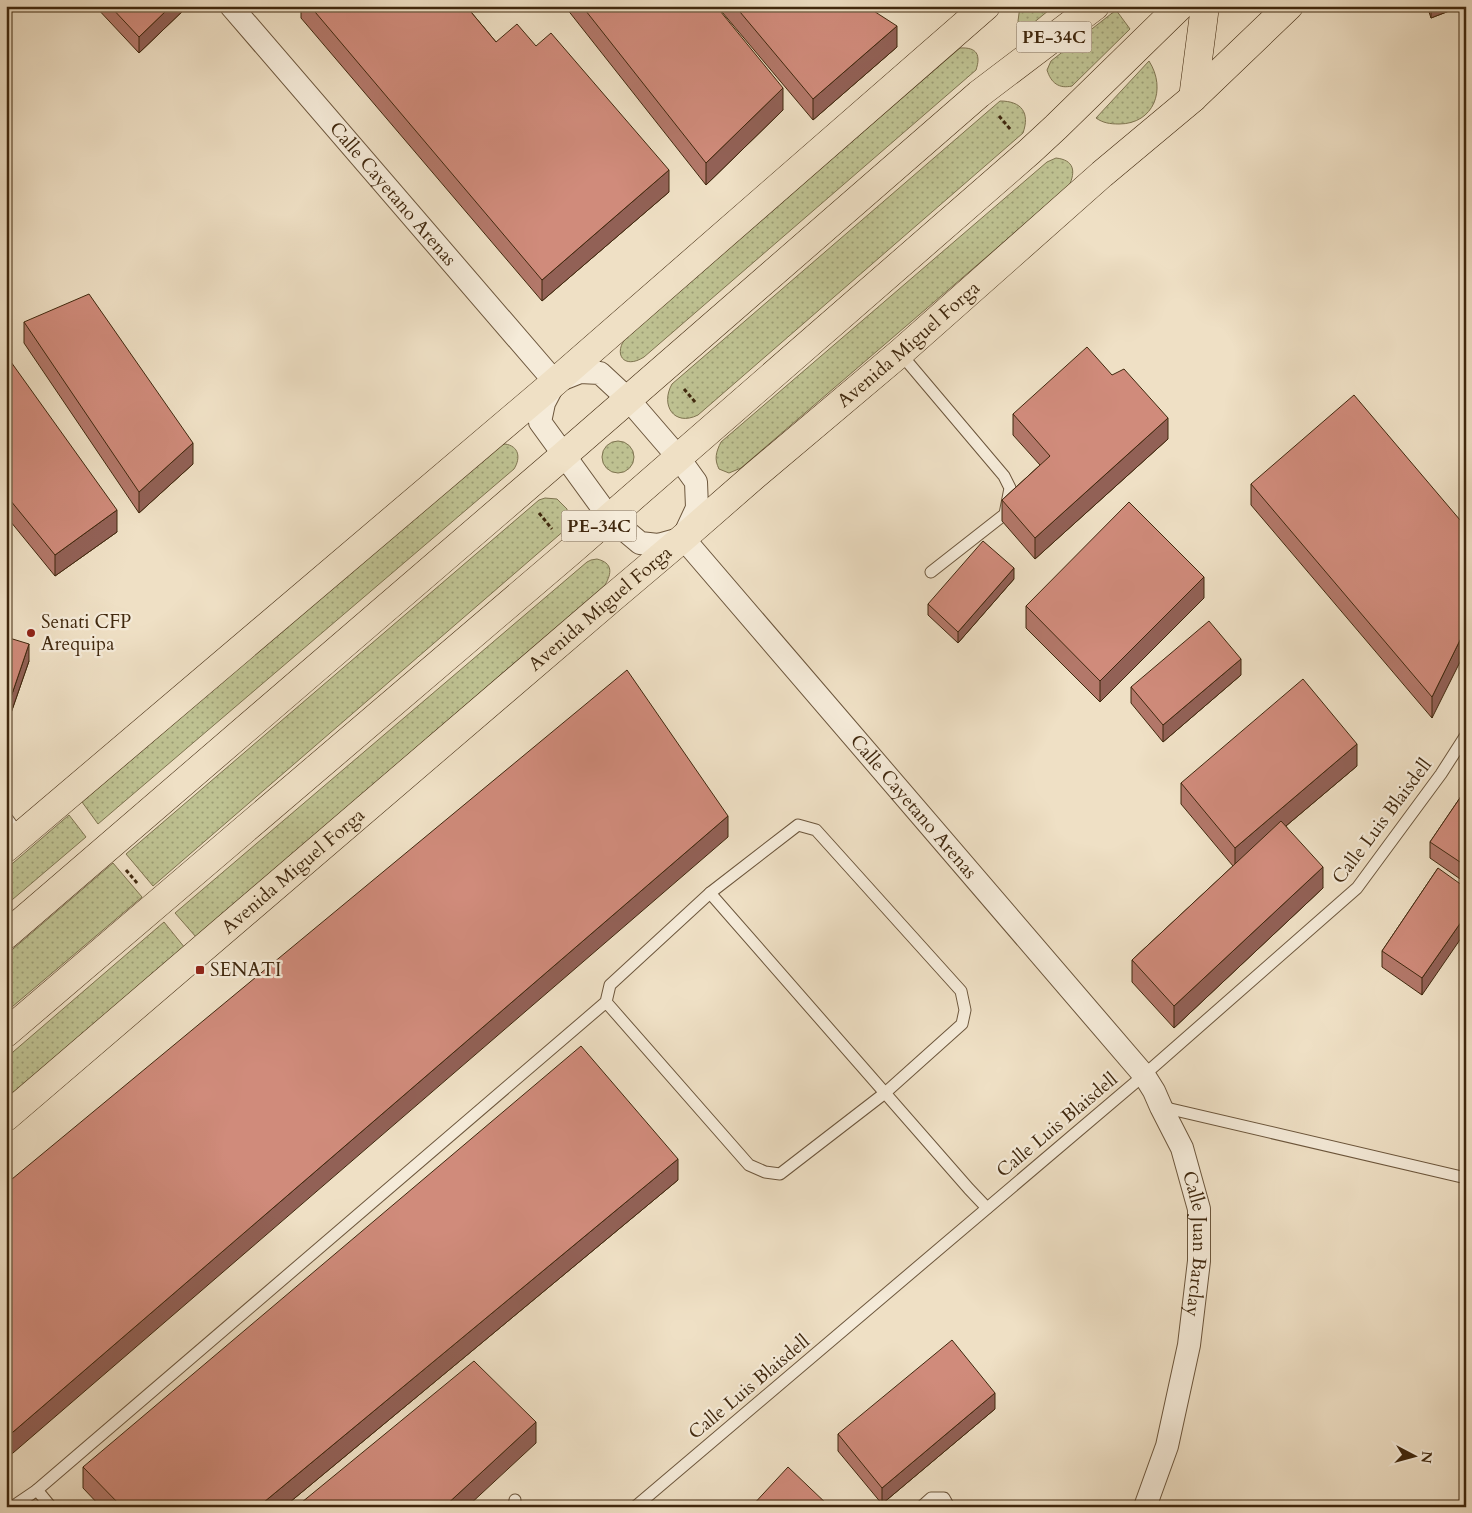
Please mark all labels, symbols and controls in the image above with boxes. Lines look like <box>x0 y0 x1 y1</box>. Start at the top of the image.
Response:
road number: PE-34C <box>1016 22 1092 52</box>
street label: Calle Cayetano Arenas <box>323 116 462 272</box>
street label: Avenida Miguel Forga <box>831 275 985 414</box>
road number: PE-34C <box>562 511 636 542</box>
street label: Avenida Miguel Forga <box>523 540 677 677</box>
place label: Senati CFP Arequipa <box>41 609 131 657</box>
marker: Senati CFP Arequipa <box>25 627 37 639</box>
street label: Calle Cayetano Arenas <box>844 729 983 884</box>
street label: Calle Luis Blaisdell <box>1326 753 1438 889</box>
street label: Avenida Miguel Forga <box>216 802 370 940</box>
place label: SENATI <box>210 957 281 983</box>
marker: SENATI <box>194 964 206 976</box>
street label: Calle Luis Blaisdell <box>991 1066 1123 1183</box>
street label: Calle Juan Barclay <box>1176 1168 1212 1318</box>
street label: Calle Luis Blaisdell <box>683 1328 815 1445</box>
north arrow <box>1390 1430 1440 1480</box>
text: N <box>1416 1450 1437 1464</box>

